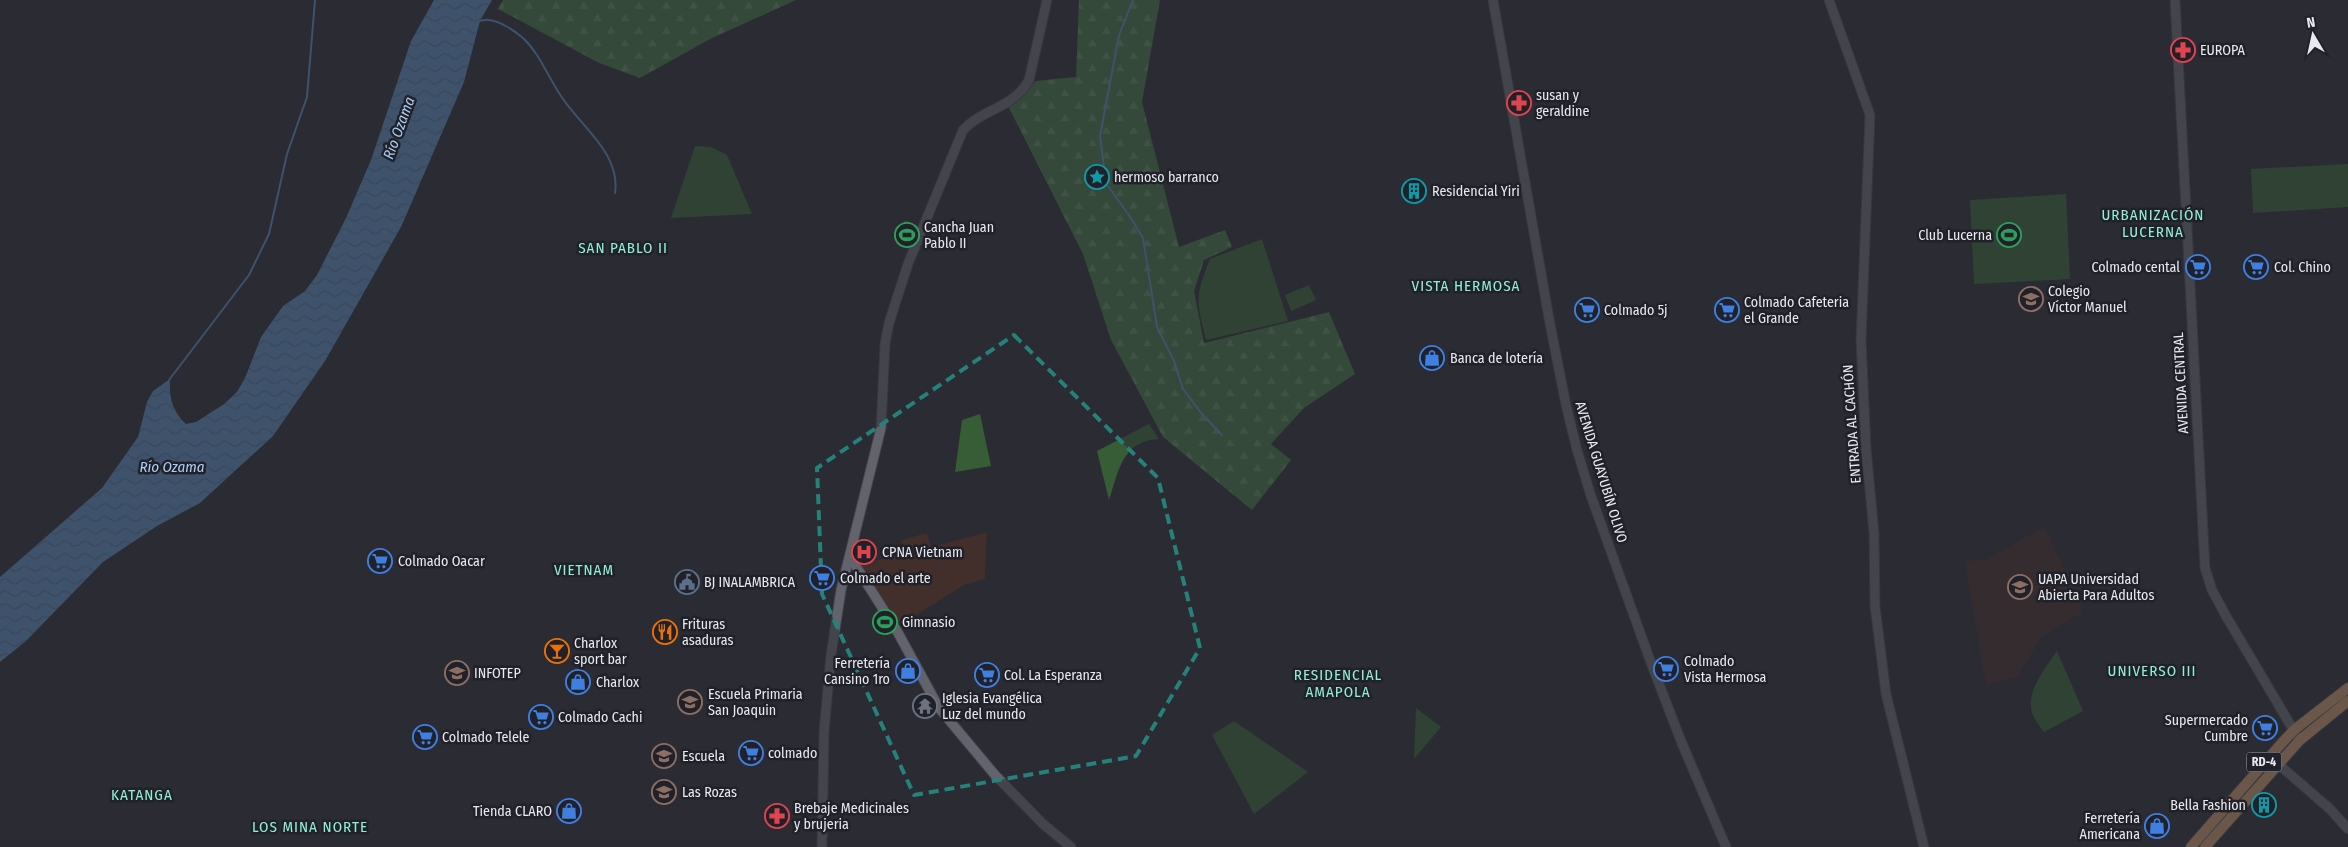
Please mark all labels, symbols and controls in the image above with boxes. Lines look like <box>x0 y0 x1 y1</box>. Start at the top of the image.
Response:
north arrow <box>2288 10 2338 60</box>
text: N <box>2306 14 2317 32</box>
pharmacy icon: EUROPA <box>2170 37 2196 63</box>
place label: EUROPA <box>2200 42 2246 59</box>
place label: susan y geraldine <box>1536 87 1589 120</box>
pharmacy icon: susan y geraldine <box>1506 90 1532 116</box>
water label: Río Ozama <box>379 94 419 162</box>
place icon: hermoso barranco <box>1084 164 1110 190</box>
place label: hermoso barranco <box>1114 169 1219 186</box>
building icon: Residencial Yiri <box>1401 178 1427 204</box>
place label: Residencial Yiri <box>1432 183 1520 200</box>
district label: URBANIZACIÓN LUCERNA <box>2102 206 2204 241</box>
place label: Cancha Juan Pablo II <box>924 219 994 252</box>
sports icon: Cancha Juan Pablo II <box>894 222 920 248</box>
sports icon: Club Lucerna <box>1996 222 2022 248</box>
place label: Club Lucerna <box>1918 227 1992 244</box>
district label: SAN PABLO II <box>578 239 668 257</box>
supermarket icon: Colmado cental <box>2185 254 2211 280</box>
supermarket icon: Col. Chino <box>2243 254 2269 280</box>
place label: Colmado cental <box>2091 259 2180 276</box>
place label: Col. Chino <box>2274 259 2331 276</box>
district label: VISTA HERMOSA <box>1412 277 1520 295</box>
place label: Colegio Víctor Manuel <box>2048 283 2127 316</box>
school or university icon: Colegio Víctor Manuel <box>2018 286 2044 312</box>
place label: Colmado Cafeteria el Grande <box>1744 294 1849 327</box>
supermarket icon: Colmado 5j <box>1574 297 1600 323</box>
supermarket icon: Colmado Cafeteria el Grande <box>1714 297 1740 323</box>
place label: Colmado 5j <box>1604 302 1668 319</box>
street label: AVENIDA CENTRAL <box>2170 332 2192 434</box>
shop icon: Banca de lotería <box>1419 345 1445 371</box>
place label: Banca de lotería <box>1450 350 1543 367</box>
street label: ENTRADA AL CACHÓN <box>1838 364 1865 484</box>
street label: AVENIDA GUAYUBÍN OLIVO <box>1571 399 1632 545</box>
water label: Río Ozama <box>139 458 205 476</box>
hospital icon: CPNA Vietnam <box>851 539 877 565</box>
place label: CPNA Vietnam <box>882 544 963 561</box>
supermarket icon: Colmado Oacar <box>367 548 393 574</box>
place label: Colmado Oacar <box>398 553 485 570</box>
district label: VIETNAM <box>554 561 614 579</box>
supermarket icon: Colmado el arte <box>809 565 835 591</box>
public building icon: BJ INALAMBRICA <box>674 569 700 595</box>
place label: Colmado el arte <box>840 570 931 587</box>
place label: UAPA Universidad Abierta Para Adultos <box>2038 571 2154 604</box>
place label: BJ INALAMBRICA <box>704 574 796 591</box>
school or university icon: UAPA Universidad Abierta Para Adultos <box>2007 574 2033 600</box>
sports icon: Gimnasio <box>872 609 898 635</box>
place label: Gimnasio <box>902 614 955 631</box>
place label: Frituras asaduras <box>682 616 734 649</box>
restaurant icon: Frituras asaduras <box>652 619 678 645</box>
place label: Charlox sport bar <box>574 635 627 668</box>
bar icon: Charlox sport bar <box>544 638 570 664</box>
place label: Colmado Vista Hermosa <box>1684 653 1767 686</box>
place label: Ferretería Cansino 1ro <box>824 655 890 688</box>
supermarket icon: Colmado Vista Hermosa <box>1653 656 1679 682</box>
shop icon: Ferretería Cansino 1ro <box>895 658 921 684</box>
school or university icon: INFOTEP <box>444 660 470 686</box>
supermarket icon: Col. La Esperanza <box>974 662 1000 688</box>
district label: UNIVERSO III <box>2108 662 2196 680</box>
place label: INFOTEP <box>474 665 521 682</box>
district label: RESIDENCIAL AMAPOLA <box>1294 666 1382 701</box>
place label: Col. La Esperanza <box>1004 667 1102 684</box>
shop icon: Charlox <box>565 669 591 695</box>
place label: Charlox <box>596 674 640 691</box>
place label: Escuela Primaria San Joaquin <box>708 686 803 719</box>
school or university icon: Escuela Primaria San Joaquin <box>677 689 703 715</box>
place label: Iglesia Evangélica Luz del mundo <box>942 690 1042 723</box>
temple icon: Iglesia Evangélica Luz del mundo <box>912 693 938 719</box>
supermarket icon: Colmado Cachi <box>528 704 554 730</box>
place label: Colmado Cachi <box>558 709 642 726</box>
place label: Supermercado Cumbre <box>2165 712 2248 745</box>
supermarket icon: Supermercado Cumbre <box>2252 715 2278 741</box>
supermarket icon: Colmado Telele <box>412 724 438 750</box>
place label: Colmado Telele <box>442 729 529 746</box>
supermarket icon: colmado <box>738 740 764 766</box>
school or university icon: Escuela <box>651 743 677 769</box>
place label: colmado <box>768 745 817 762</box>
place label: Escuela <box>682 748 725 765</box>
road number: RD-4 <box>2246 752 2282 772</box>
school or university icon: Las Rozas <box>651 779 677 805</box>
place label: Las Rozas <box>682 784 737 801</box>
district label: KATANGA <box>111 786 173 804</box>
building icon: Bella Fashion <box>2251 792 2277 818</box>
place label: Bella Fashion <box>2170 797 2246 814</box>
shop icon: Tienda CLARO <box>556 798 582 824</box>
place label: Brebaje Medicinales y brujeria <box>794 800 909 833</box>
place label: Tienda CLARO <box>473 803 552 820</box>
pharmacy icon: Brebaje Medicinales y brujeria <box>764 803 790 829</box>
place label: Ferretería Americana <box>2080 810 2140 843</box>
shop icon: Ferretería Americana <box>2144 813 2170 839</box>
district label: LOS MINA NORTE <box>252 818 368 836</box>

